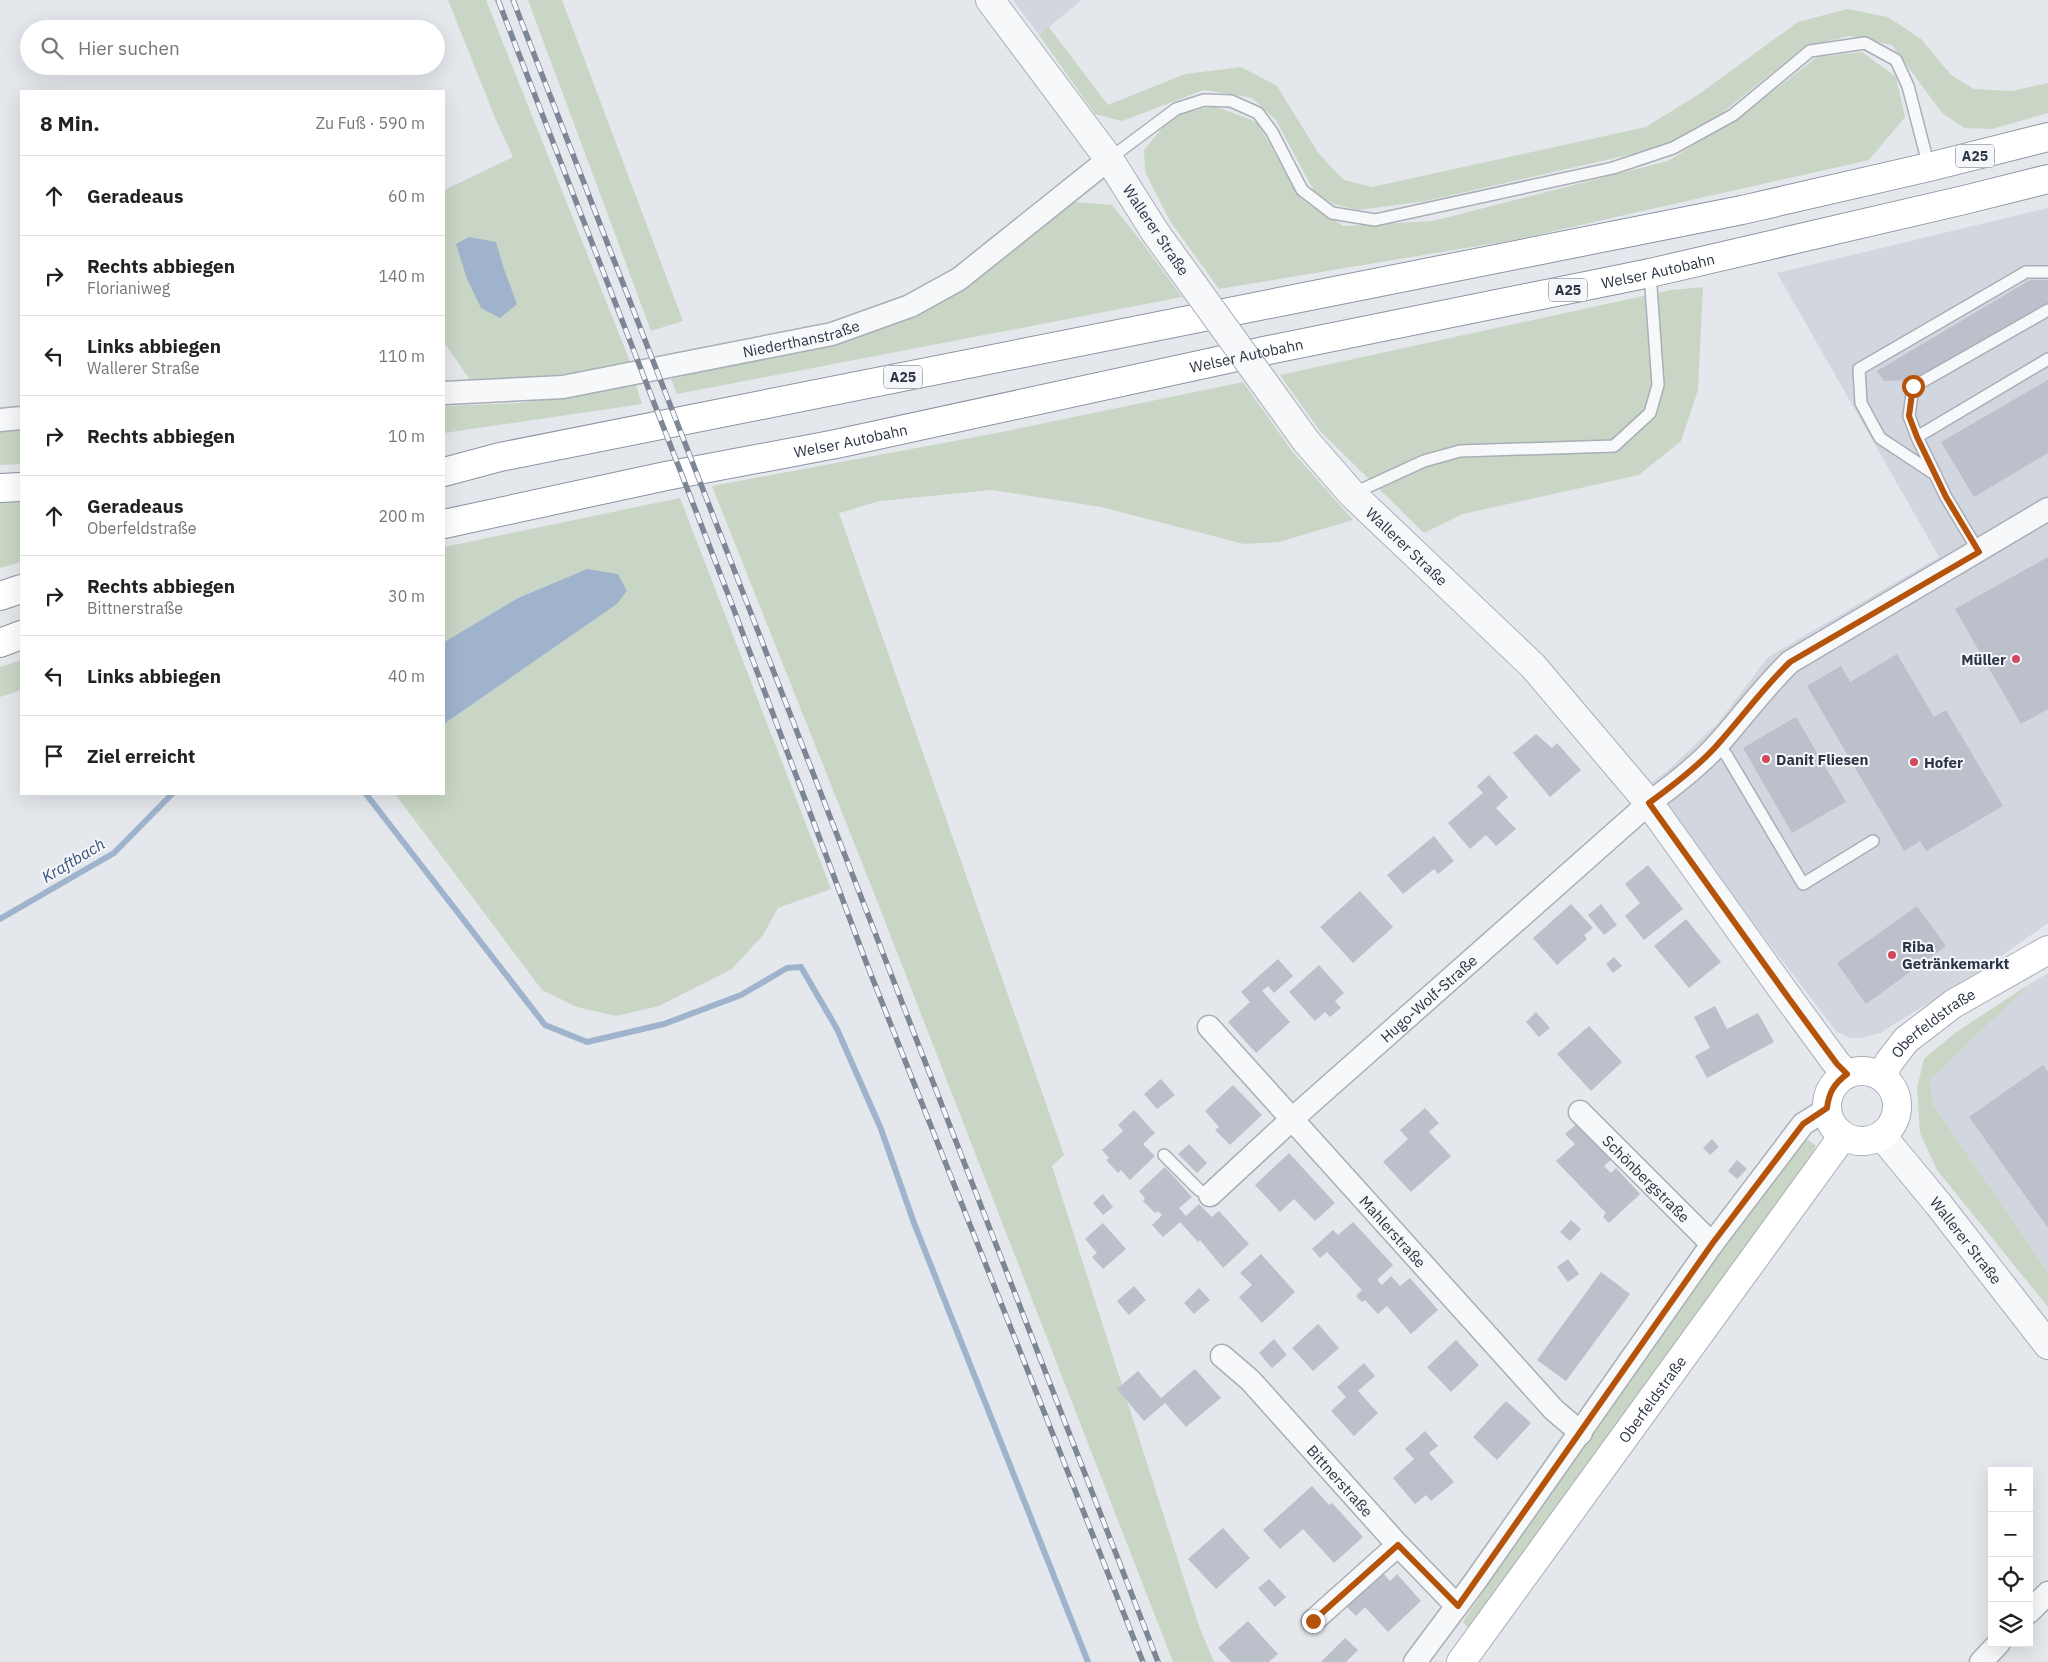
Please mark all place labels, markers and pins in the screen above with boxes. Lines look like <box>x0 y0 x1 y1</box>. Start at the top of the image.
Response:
place label: Müller <box>1961 650 2006 669</box>
marker: Müller <box>2010 653 2022 665</box>
place label: Danit Fliesen <box>1776 750 1868 769</box>
marker: Danit Fliesen <box>1760 753 1772 765</box>
place label: Hofer <box>1924 753 1963 772</box>
marker: Hofer <box>1908 756 1920 768</box>
place label: Riba Getränkemarkt <box>1902 937 2009 973</box>
marker: Riba Getränkemarkt <box>1886 949 1898 961</box>

